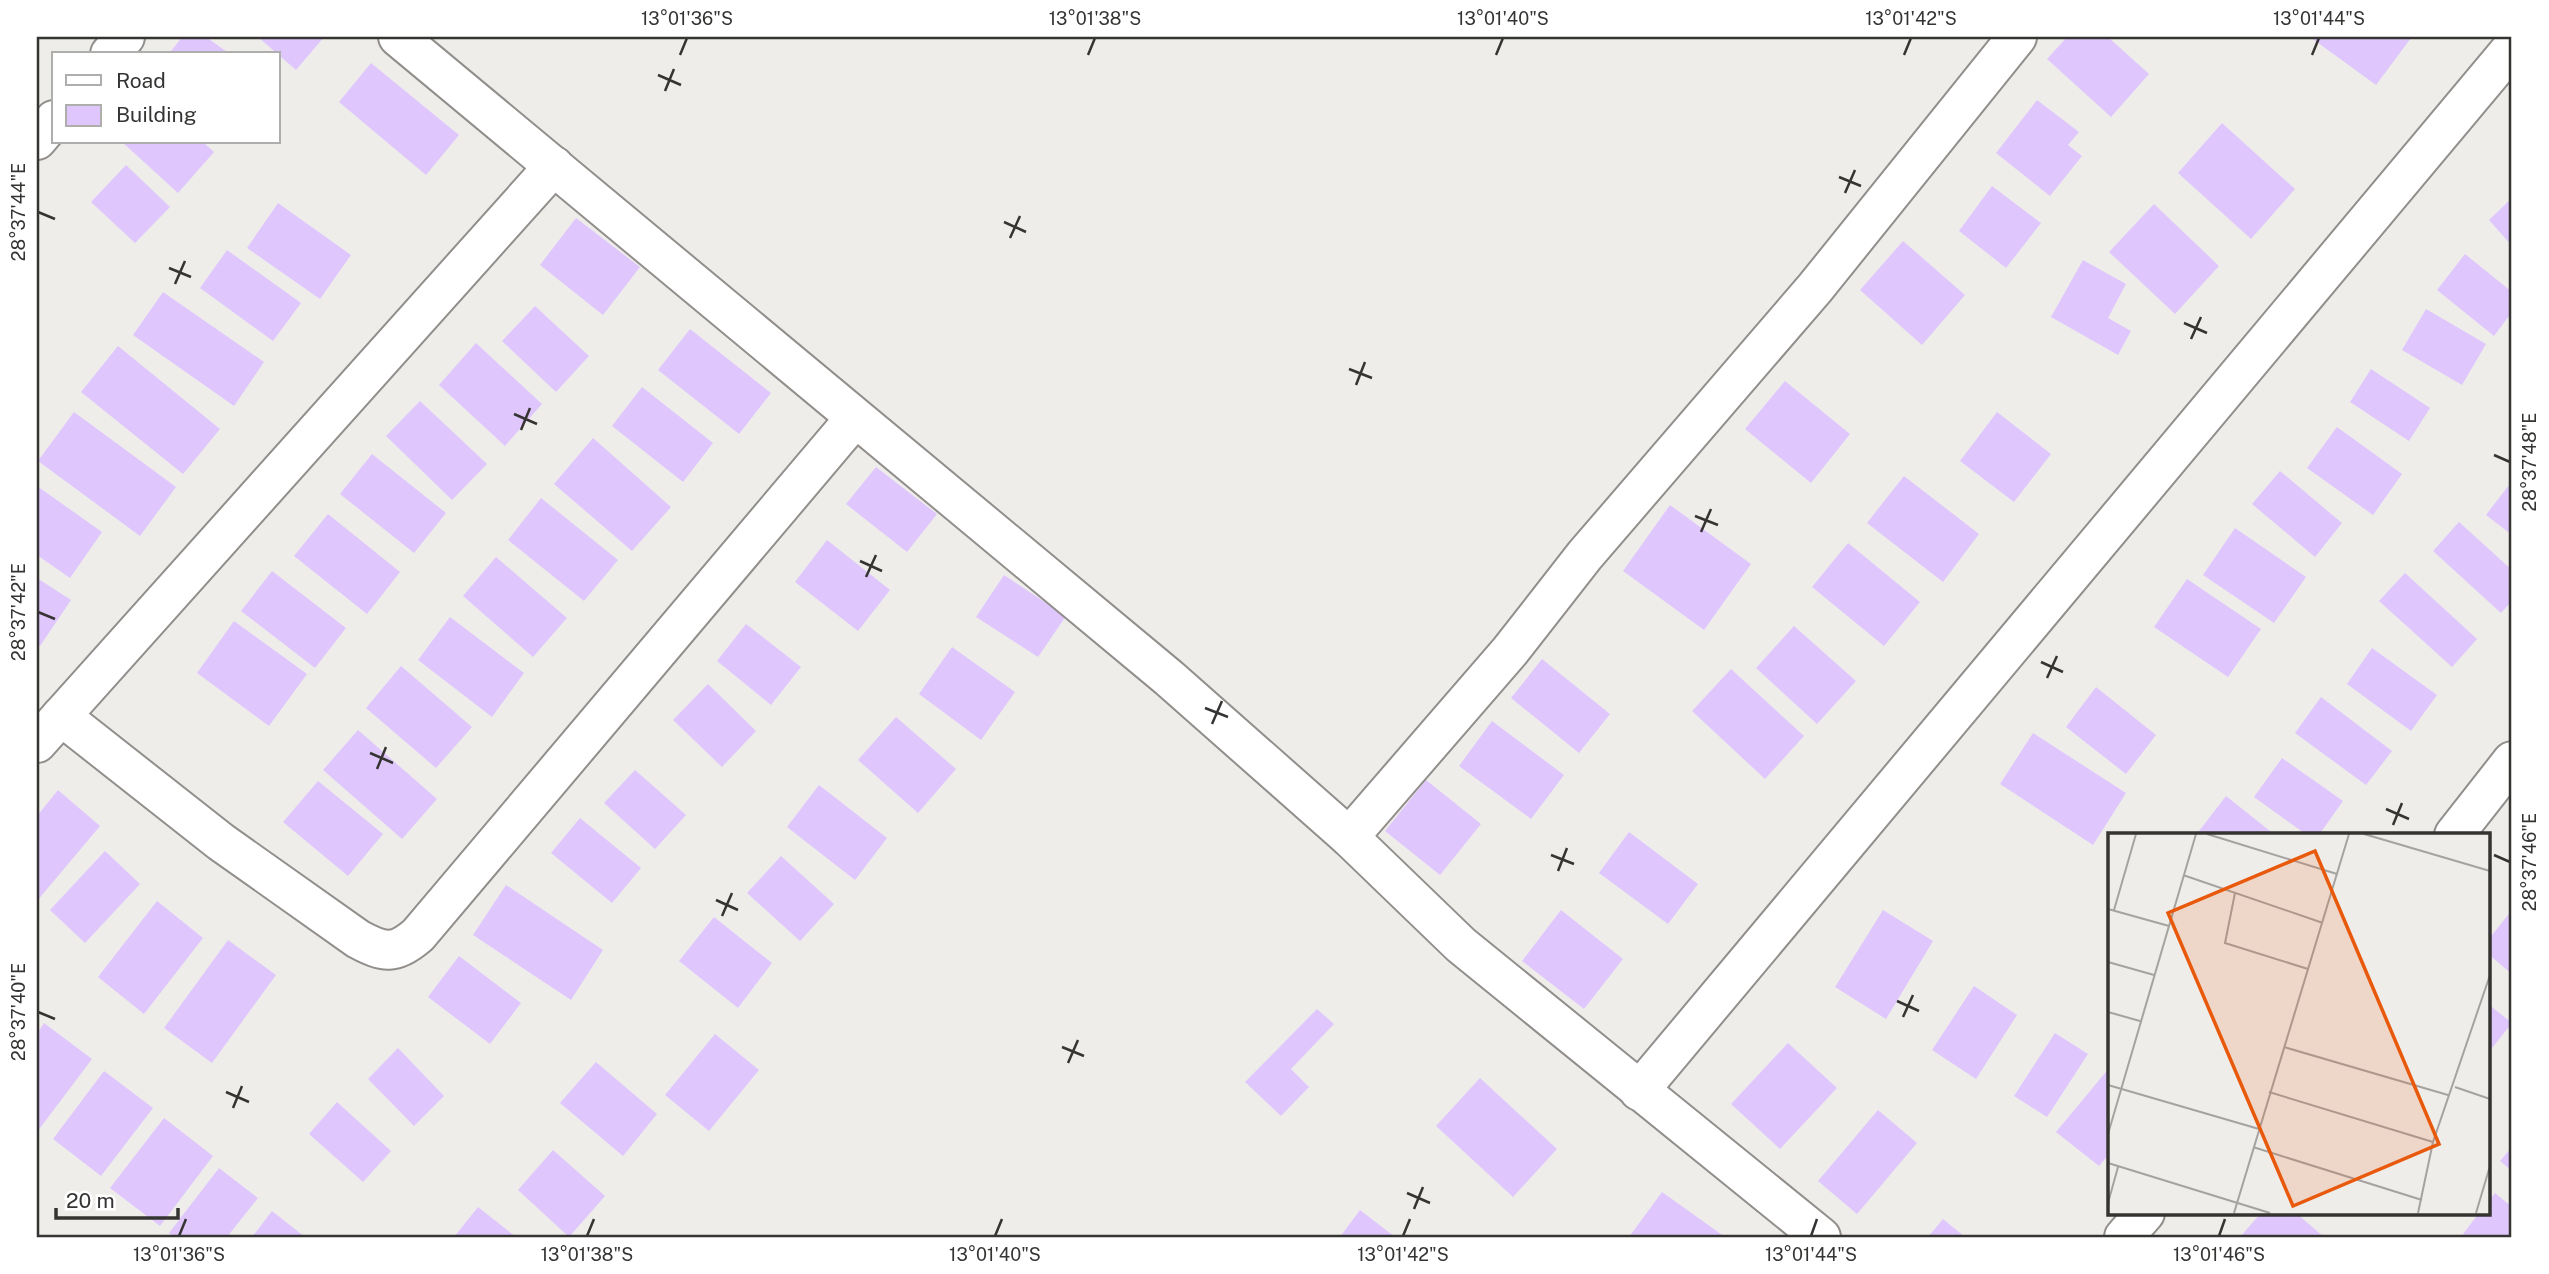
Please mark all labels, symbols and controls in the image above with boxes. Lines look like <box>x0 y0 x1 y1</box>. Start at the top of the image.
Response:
text: 13°01'36"S <box>641 8 733 29</box>
text: 13°01'38"S <box>1049 8 1141 29</box>
text: 13°01'40"S <box>1457 8 1549 29</box>
text: 13°01'42"S <box>1865 8 1957 29</box>
text: 13°01'44"S <box>2273 8 2365 29</box>
legend <box>52 52 280 144</box>
text: Road <box>116 68 166 93</box>
text: Building <box>116 102 197 127</box>
text: 28°37'44"E <box>8 163 29 261</box>
text: 28°37'48"E <box>2519 413 2540 511</box>
text: 28°37'42"E <box>8 563 29 661</box>
text: 28°37'46"E <box>2519 813 2540 911</box>
inset map <box>2108 833 2490 1214</box>
text: 28°37'40"E <box>8 963 29 1061</box>
scale bar <box>56 1176 178 1220</box>
text: 20 m <box>66 1188 115 1213</box>
text: 13°01'36"S <box>133 1244 225 1265</box>
text: 13°01'38"S <box>541 1244 633 1265</box>
text: 13°01'40"S <box>949 1244 1041 1265</box>
text: 13°01'42"S <box>1357 1244 1449 1265</box>
text: 13°01'44"S <box>1765 1244 1857 1265</box>
text: 13°01'46"S <box>2173 1244 2265 1265</box>

